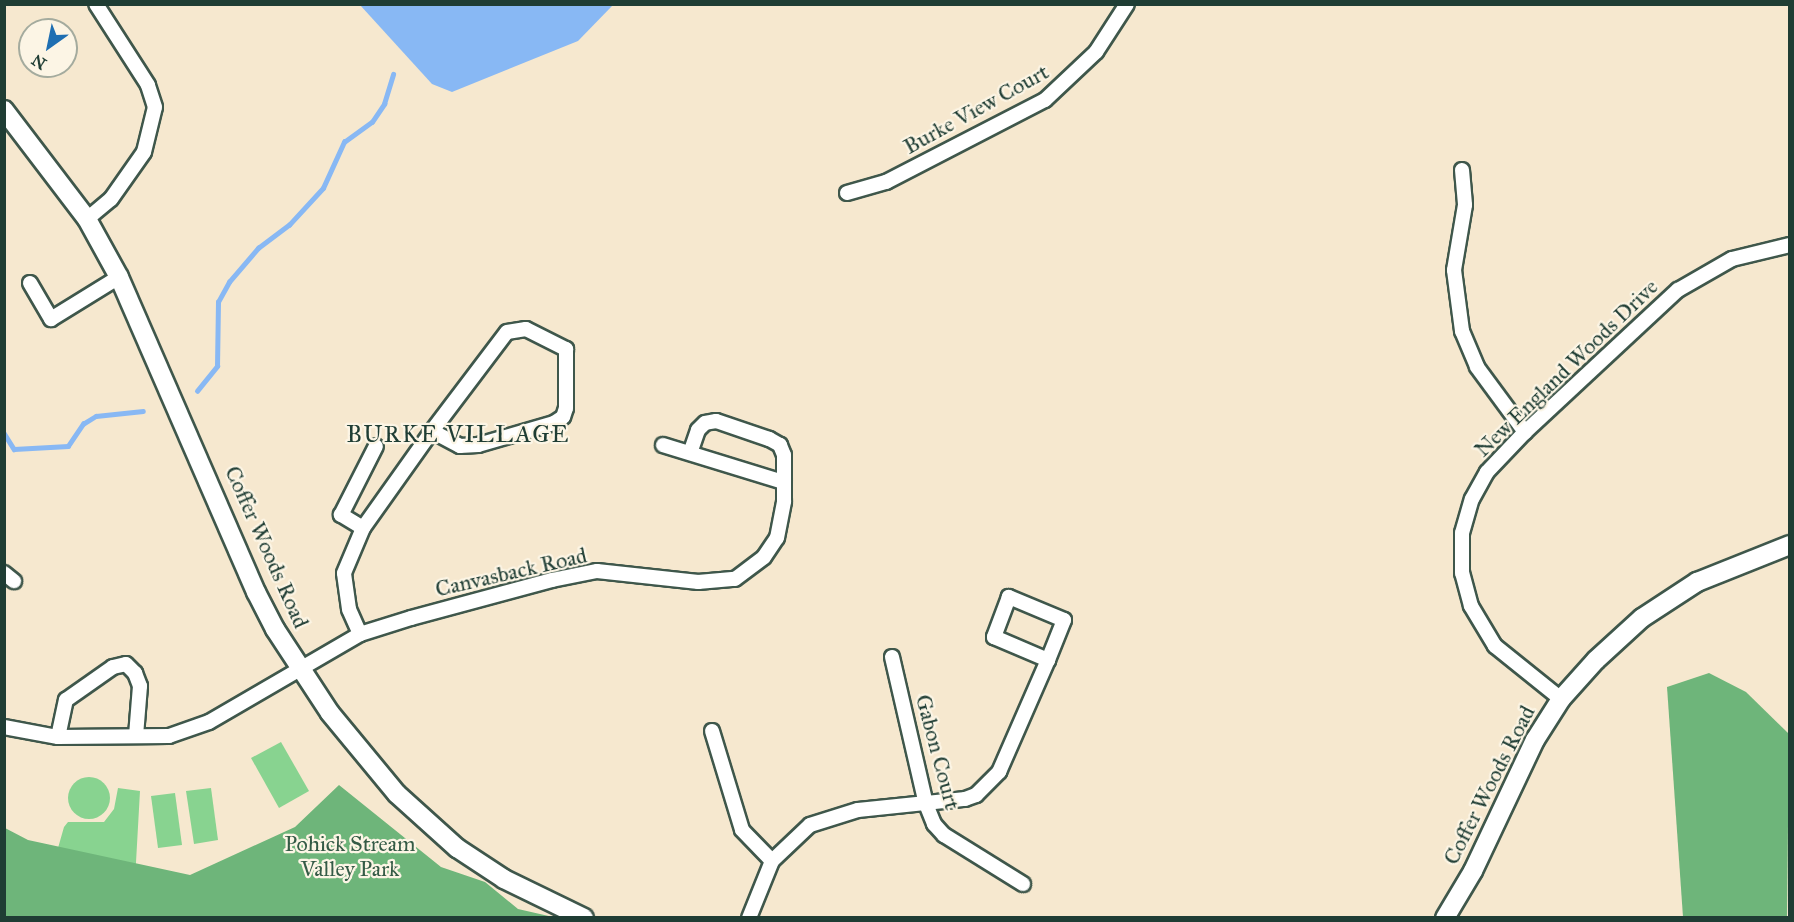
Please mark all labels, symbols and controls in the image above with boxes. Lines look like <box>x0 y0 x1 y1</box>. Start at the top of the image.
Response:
north arrow <box>18 18 78 78</box>
text: N <box>28 50 50 74</box>
street label: Burke View Court <box>899 58 1053 160</box>
street label: New England Woods Drive <box>1469 274 1663 462</box>
district label: BURKE VILLAGE <box>346 421 570 449</box>
street label: Coffer Woods Road <box>219 462 315 632</box>
street label: Canvasback Road <box>433 542 589 602</box>
street label: Gabon Court <box>910 692 966 812</box>
street label: Coffer Woods Road <box>1438 701 1540 869</box>
park label: Pohick Stream Valley Park <box>284 830 416 882</box>

